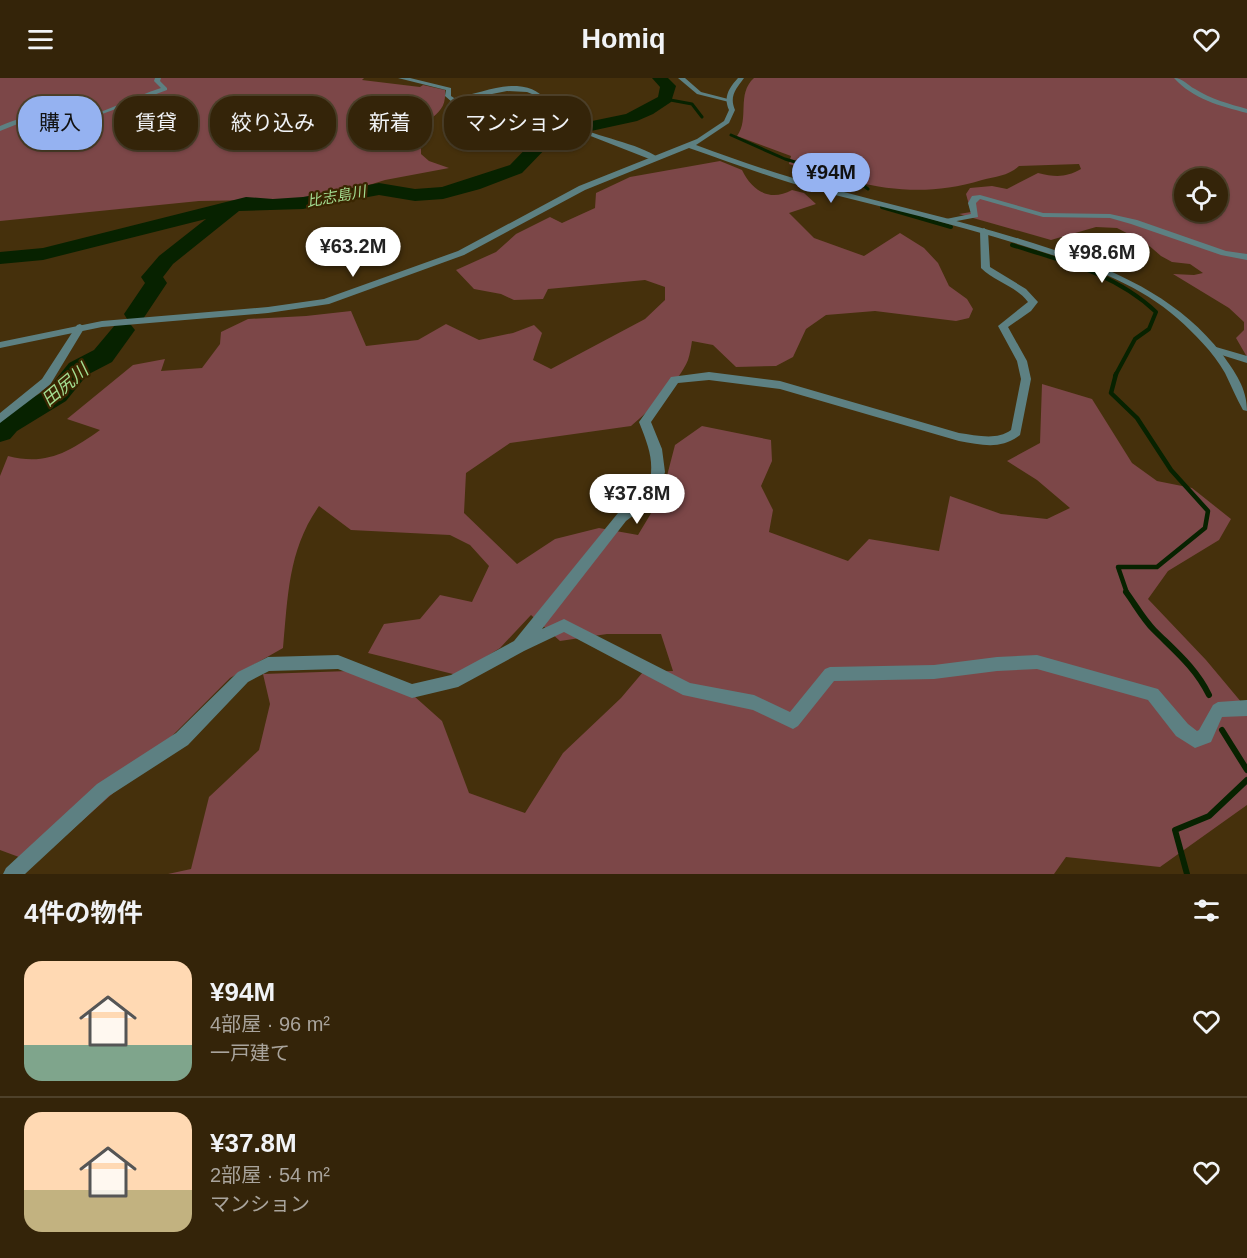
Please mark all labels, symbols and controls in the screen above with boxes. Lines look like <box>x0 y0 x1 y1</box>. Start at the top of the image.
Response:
icon: menu <box>24 23 57 56</box>
icon: heart <box>1190 23 1223 56</box>
text: Homiq <box>582 24 666 54</box>
chip: 購入 <box>18 96 102 150</box>
chip: 賃貸 <box>114 96 198 150</box>
chip: 絞り込み <box>210 96 336 150</box>
chip: 新着 <box>348 96 432 150</box>
chip: マンション <box>444 96 591 150</box>
pin: ¥94M <box>795 153 867 204</box>
text: ¥94M <box>806 161 856 183</box>
map controls <box>1174 168 1228 222</box>
button: locate <box>1174 168 1228 222</box>
water label: 比志島川 <box>305 182 369 210</box>
pin: ¥63.2M <box>304 227 402 278</box>
pin: ¥98.6M <box>1053 233 1151 284</box>
text: ¥63.2M <box>320 235 386 257</box>
text: ¥98.6M <box>1069 241 1135 263</box>
water label: 田尻川 <box>38 359 94 410</box>
pin: ¥37.8M <box>588 474 686 525</box>
text: ¥37.8M <box>604 482 670 504</box>
icon: filters <box>1190 894 1223 927</box>
text: 4件の物件 <box>24 898 142 928</box>
text: ¥94M <box>210 977 275 1007</box>
icon: home <box>72 985 144 1057</box>
icon: heart <box>1190 1005 1223 1038</box>
text: 4部屋 · 96 m² <box>210 1013 330 1035</box>
text: 一戸建て <box>210 1042 290 1064</box>
text: ¥37.8M <box>210 1128 297 1158</box>
icon: home <box>72 1136 144 1208</box>
icon: heart <box>1190 1156 1223 1189</box>
text: 2部屋 · 54 m² <box>210 1164 330 1186</box>
text: マンション <box>210 1193 310 1215</box>

